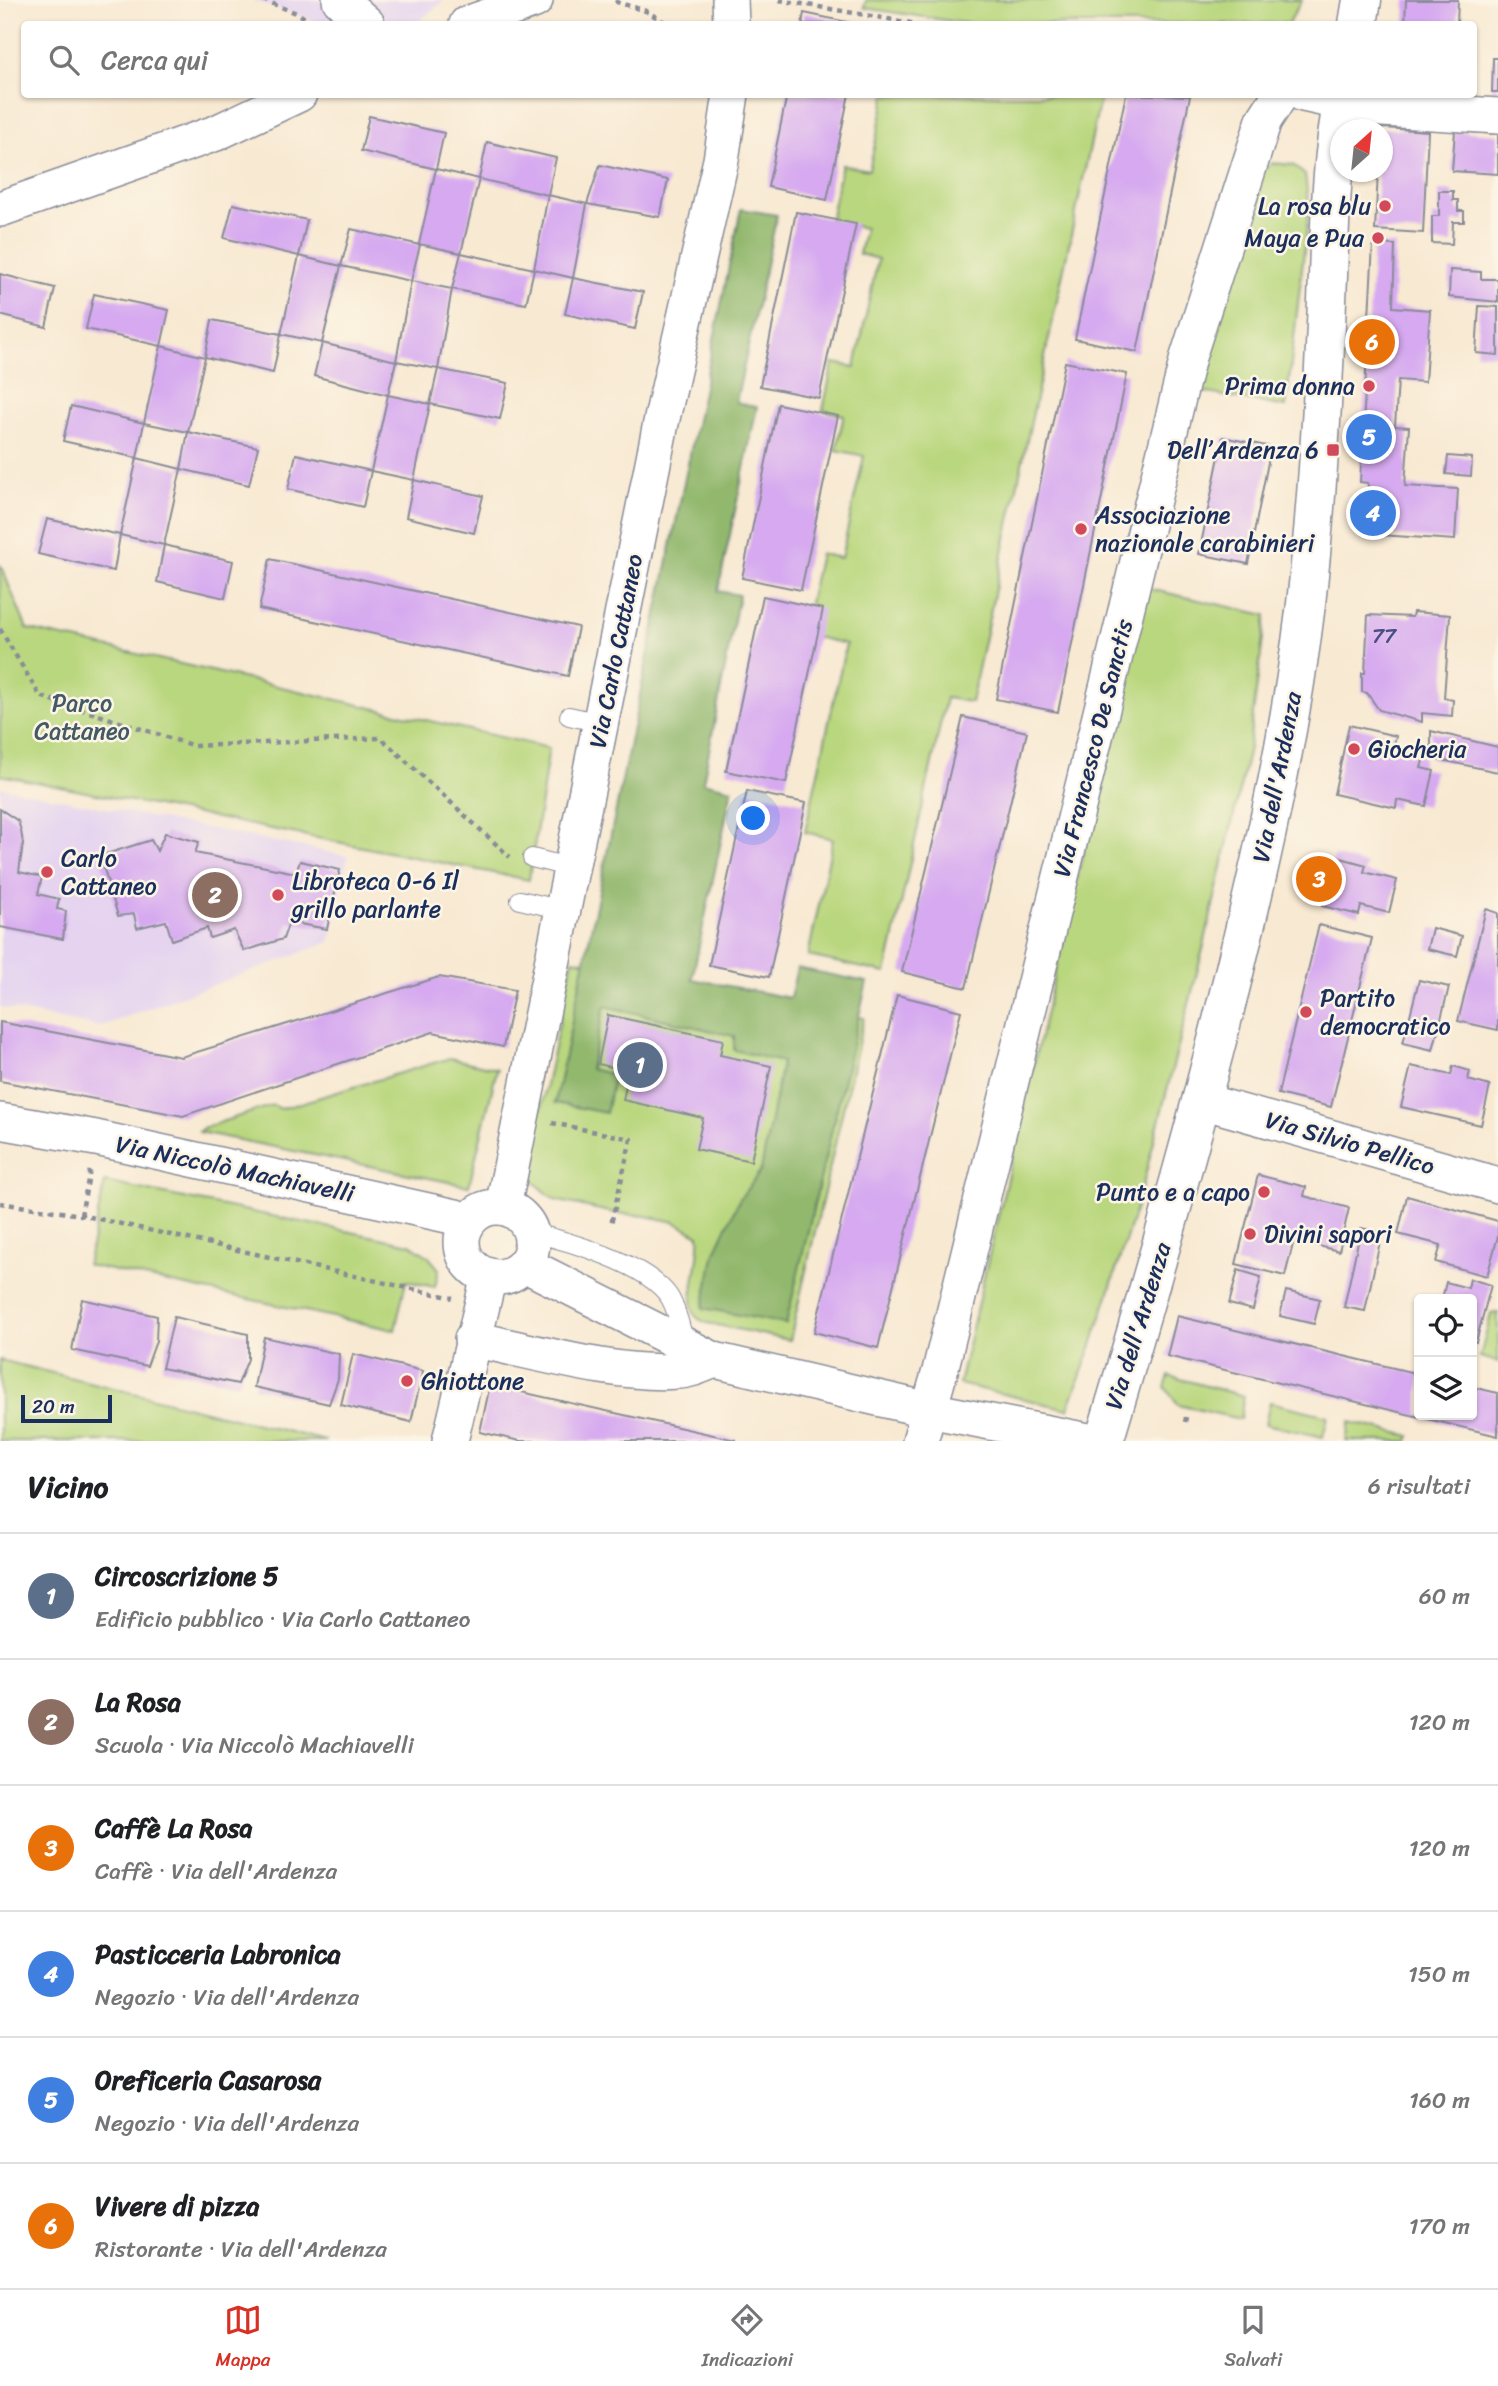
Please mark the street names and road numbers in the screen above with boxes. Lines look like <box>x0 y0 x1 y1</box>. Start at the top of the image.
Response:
street label: Via Carlo Cattaneo <box>577 550 655 752</box>
street label: Via Francesco De Sanctis <box>1041 614 1146 881</box>
street label: Via dell'Ardenza <box>1240 687 1314 866</box>
street label: Via Silvio Pellico <box>1260 1099 1440 1187</box>
street label: Via Niccolò Machiavelli <box>112 1123 358 1215</box>
street label: Via dell'Ardenza <box>1093 1236 1184 1415</box>

